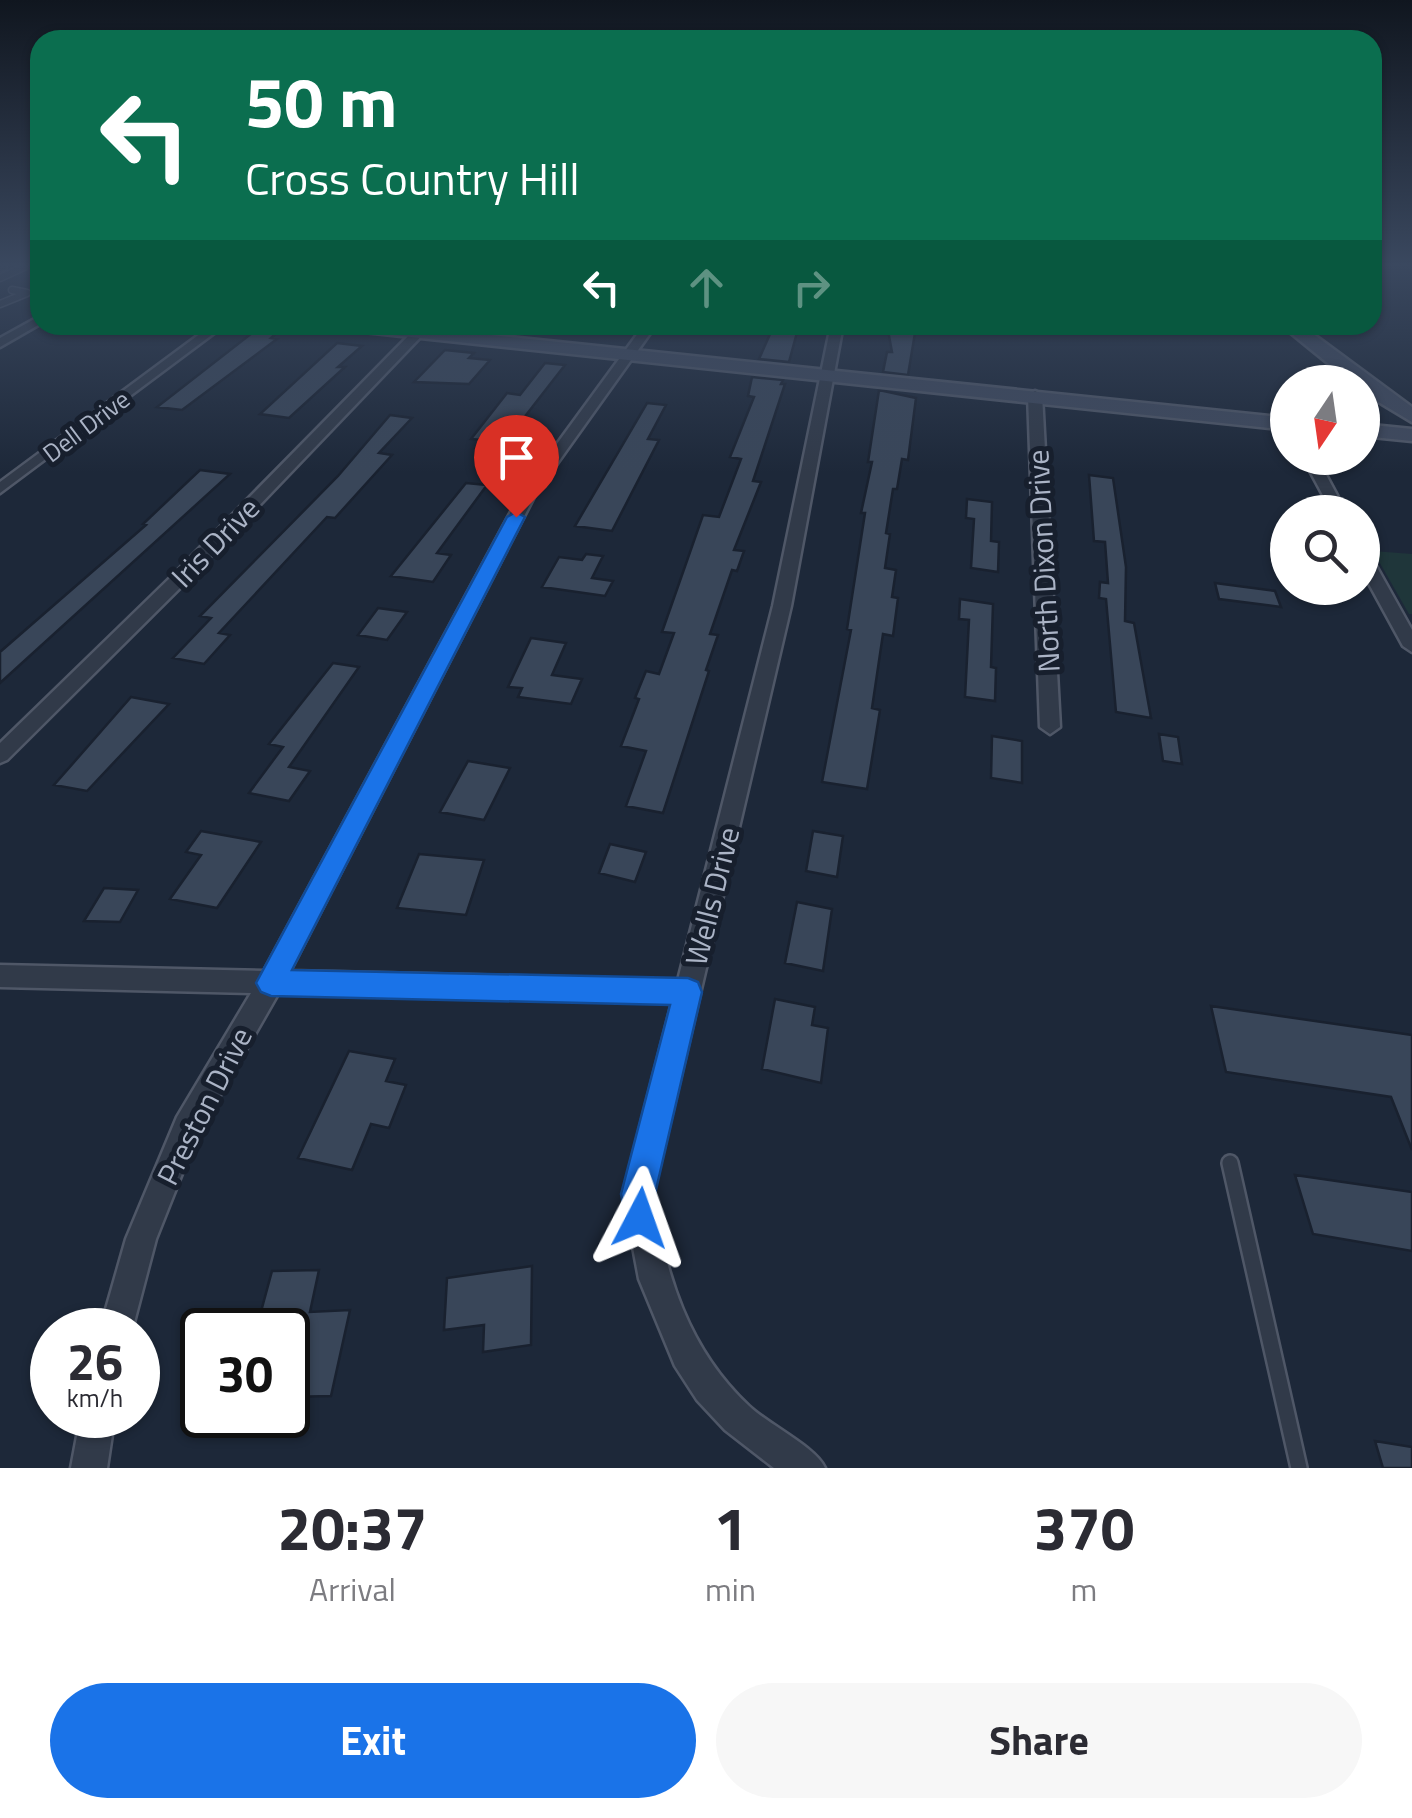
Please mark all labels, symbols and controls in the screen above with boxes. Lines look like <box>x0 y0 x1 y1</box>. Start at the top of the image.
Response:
text: 50 m <box>245 48 398 154</box>
icon: left <box>80 70 210 200</box>
text: Cross Country Hill <box>245 144 580 212</box>
icon: left <box>574 260 629 315</box>
icon: ahead <box>679 260 734 315</box>
icon: right <box>784 260 839 315</box>
north arrow <box>1270 365 1380 475</box>
map controls <box>1270 365 1380 605</box>
street label: Dell Drive <box>34 381 138 471</box>
pin <box>474 415 559 518</box>
icon: arrive <box>489 430 544 485</box>
street label: North Dixon Drive <box>1014 449 1072 673</box>
street label: Iris Drive <box>160 486 270 598</box>
button: search <box>1270 495 1380 605</box>
street label: Wells Drive <box>673 822 751 970</box>
street label: Preston Drive <box>145 1019 263 1193</box>
position arrow <box>588 1166 692 1270</box>
speed limit sign: 30 <box>180 1308 310 1438</box>
text: 26 <box>67 1323 123 1399</box>
text: km/h <box>67 1379 123 1417</box>
text: 20:37 <box>278 1482 427 1573</box>
text: 1 <box>714 1482 747 1573</box>
text: 370 <box>1034 1482 1134 1573</box>
text: Arrival <box>309 1565 396 1613</box>
text: min <box>705 1565 756 1613</box>
text: m <box>1071 1565 1097 1613</box>
button: Exit <box>50 1683 696 1798</box>
button: Share <box>716 1683 1362 1798</box>

